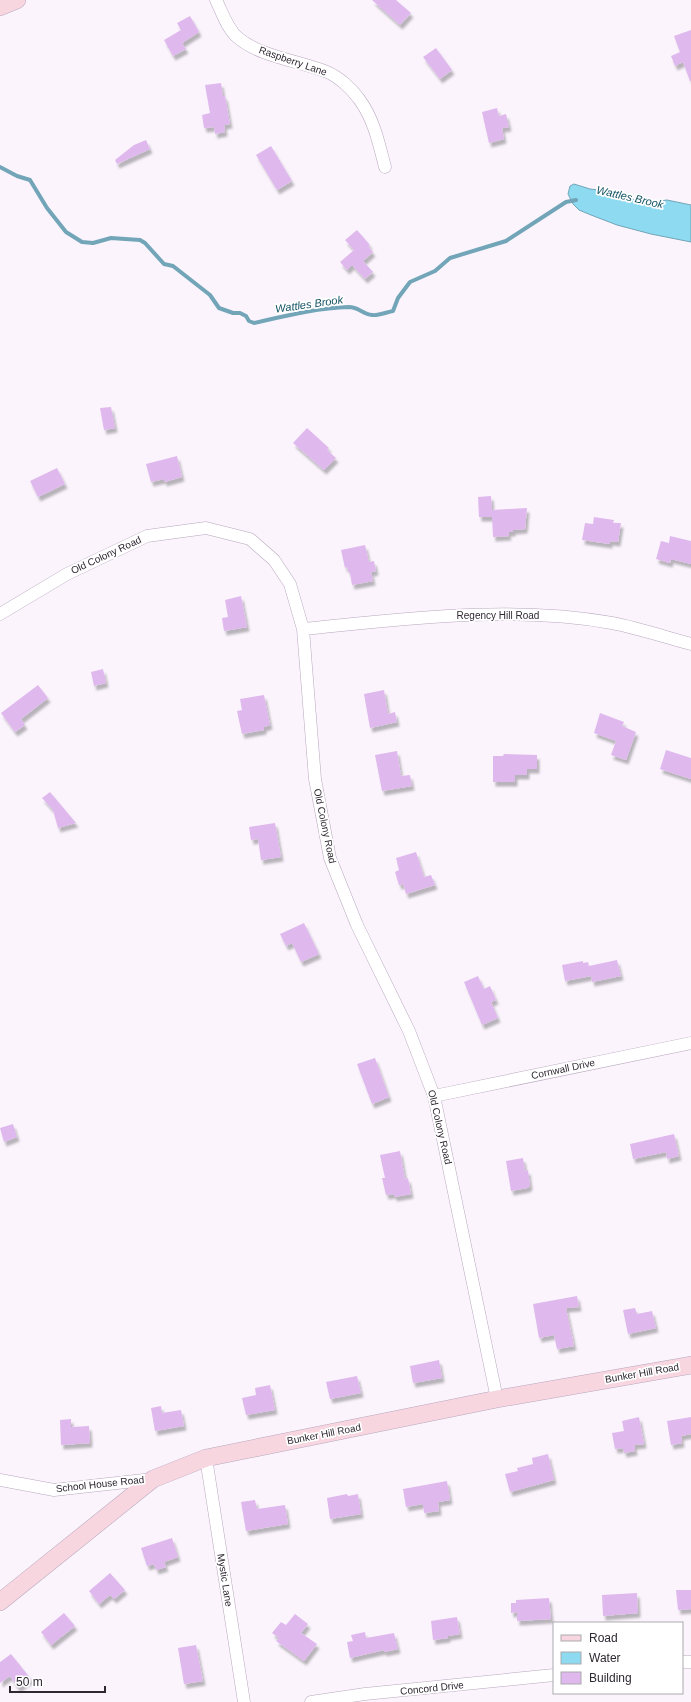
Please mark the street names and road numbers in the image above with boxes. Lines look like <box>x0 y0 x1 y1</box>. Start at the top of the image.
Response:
street label: Raspberry Lane <box>258 44 329 78</box>
street label: Old Colony Road <box>69 534 143 576</box>
street label: Regency Hill Road <box>457 610 539 621</box>
street label: Old Colony Road <box>312 788 338 864</box>
street label: Cornwall Drive <box>530 1057 596 1081</box>
street label: Old Colony Road <box>426 1089 454 1165</box>
street label: Bunker Hill Road <box>604 1361 680 1385</box>
street label: Bunker Hill Road <box>286 1421 362 1447</box>
street label: School House Road <box>55 1474 145 1494</box>
street label: Mystic Lane <box>215 1553 235 1608</box>
street label: Concord Drive <box>400 1679 465 1697</box>

